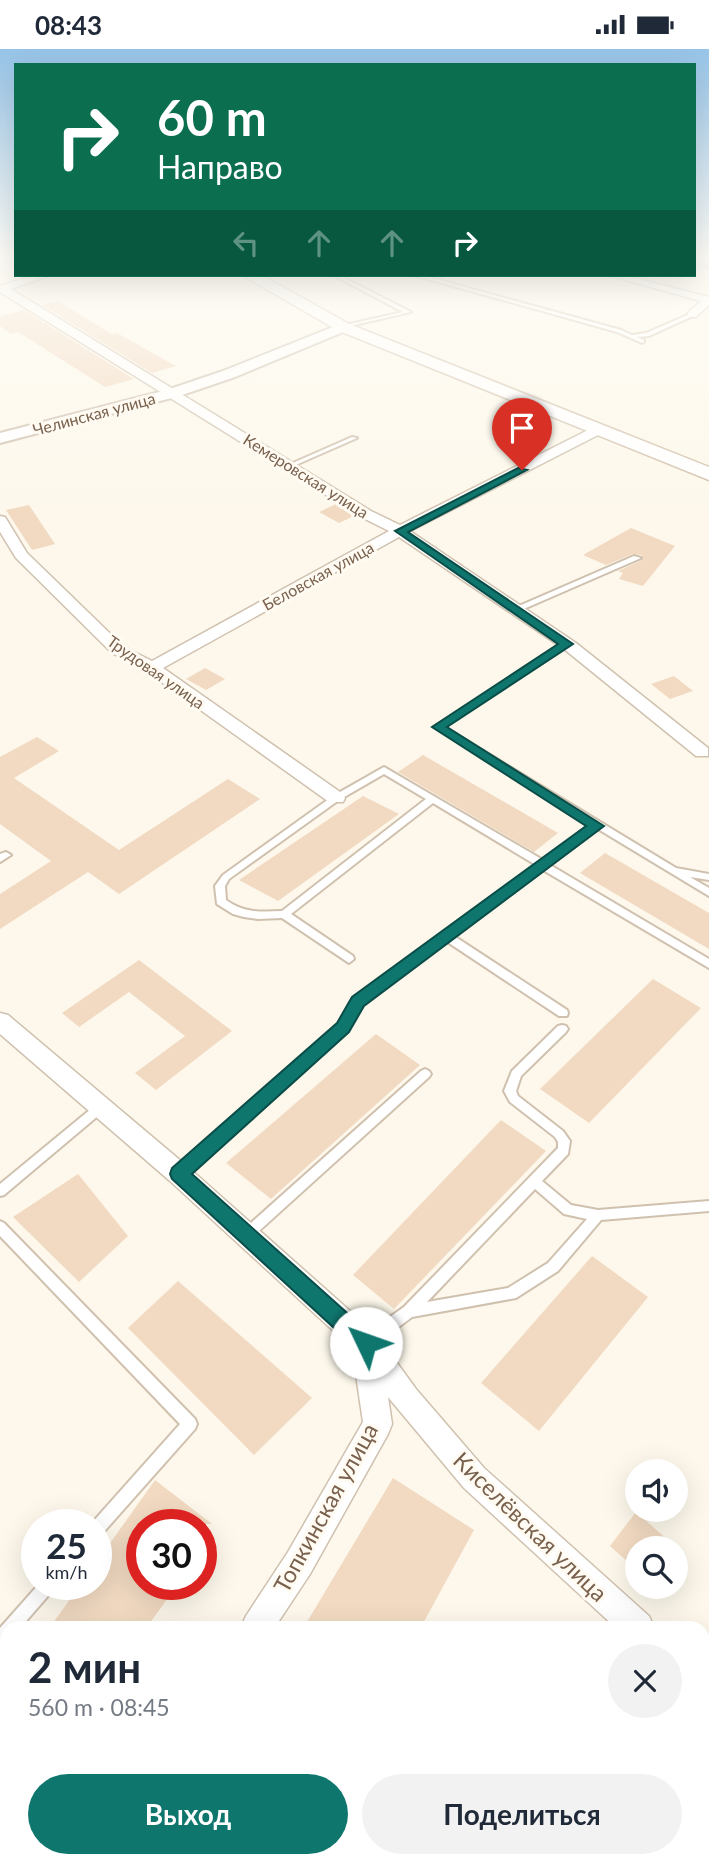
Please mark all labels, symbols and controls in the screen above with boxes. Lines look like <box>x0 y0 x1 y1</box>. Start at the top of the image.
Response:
text: 08:43 <box>35 9 102 41</box>
text: 60 m <box>157 88 267 146</box>
icon: right <box>42 91 133 182</box>
text: Направо <box>157 147 283 186</box>
icon: left <box>227 224 265 262</box>
icon: ahead <box>300 224 338 262</box>
icon: ahead <box>373 224 411 262</box>
icon: right <box>446 224 484 262</box>
street label: Челинская улица <box>31 388 157 439</box>
pin <box>492 398 552 470</box>
icon: arrive <box>503 409 541 447</box>
street label: Кемеровская улица <box>240 429 372 522</box>
street label: Беловская улица <box>259 537 377 614</box>
street label: Трудовая улица <box>104 631 209 712</box>
position arrow <box>329 1306 403 1380</box>
street label: Топкинская улица <box>267 1418 383 1597</box>
street label: Киселёвская улица <box>448 1446 613 1607</box>
map controls <box>625 1459 688 1599</box>
button: sound <box>625 1459 688 1522</box>
speed limit sign: 30 <box>126 1509 217 1600</box>
text: 25 <box>46 1524 87 1566</box>
button: search <box>625 1536 688 1599</box>
text: km/h <box>45 1561 88 1583</box>
text: 2 мин <box>28 1642 141 1692</box>
button: close <box>608 1644 682 1718</box>
text: 560 m · 08:45 <box>28 1693 170 1721</box>
button: Выход <box>28 1774 348 1854</box>
button: Поделиться <box>362 1774 682 1854</box>

